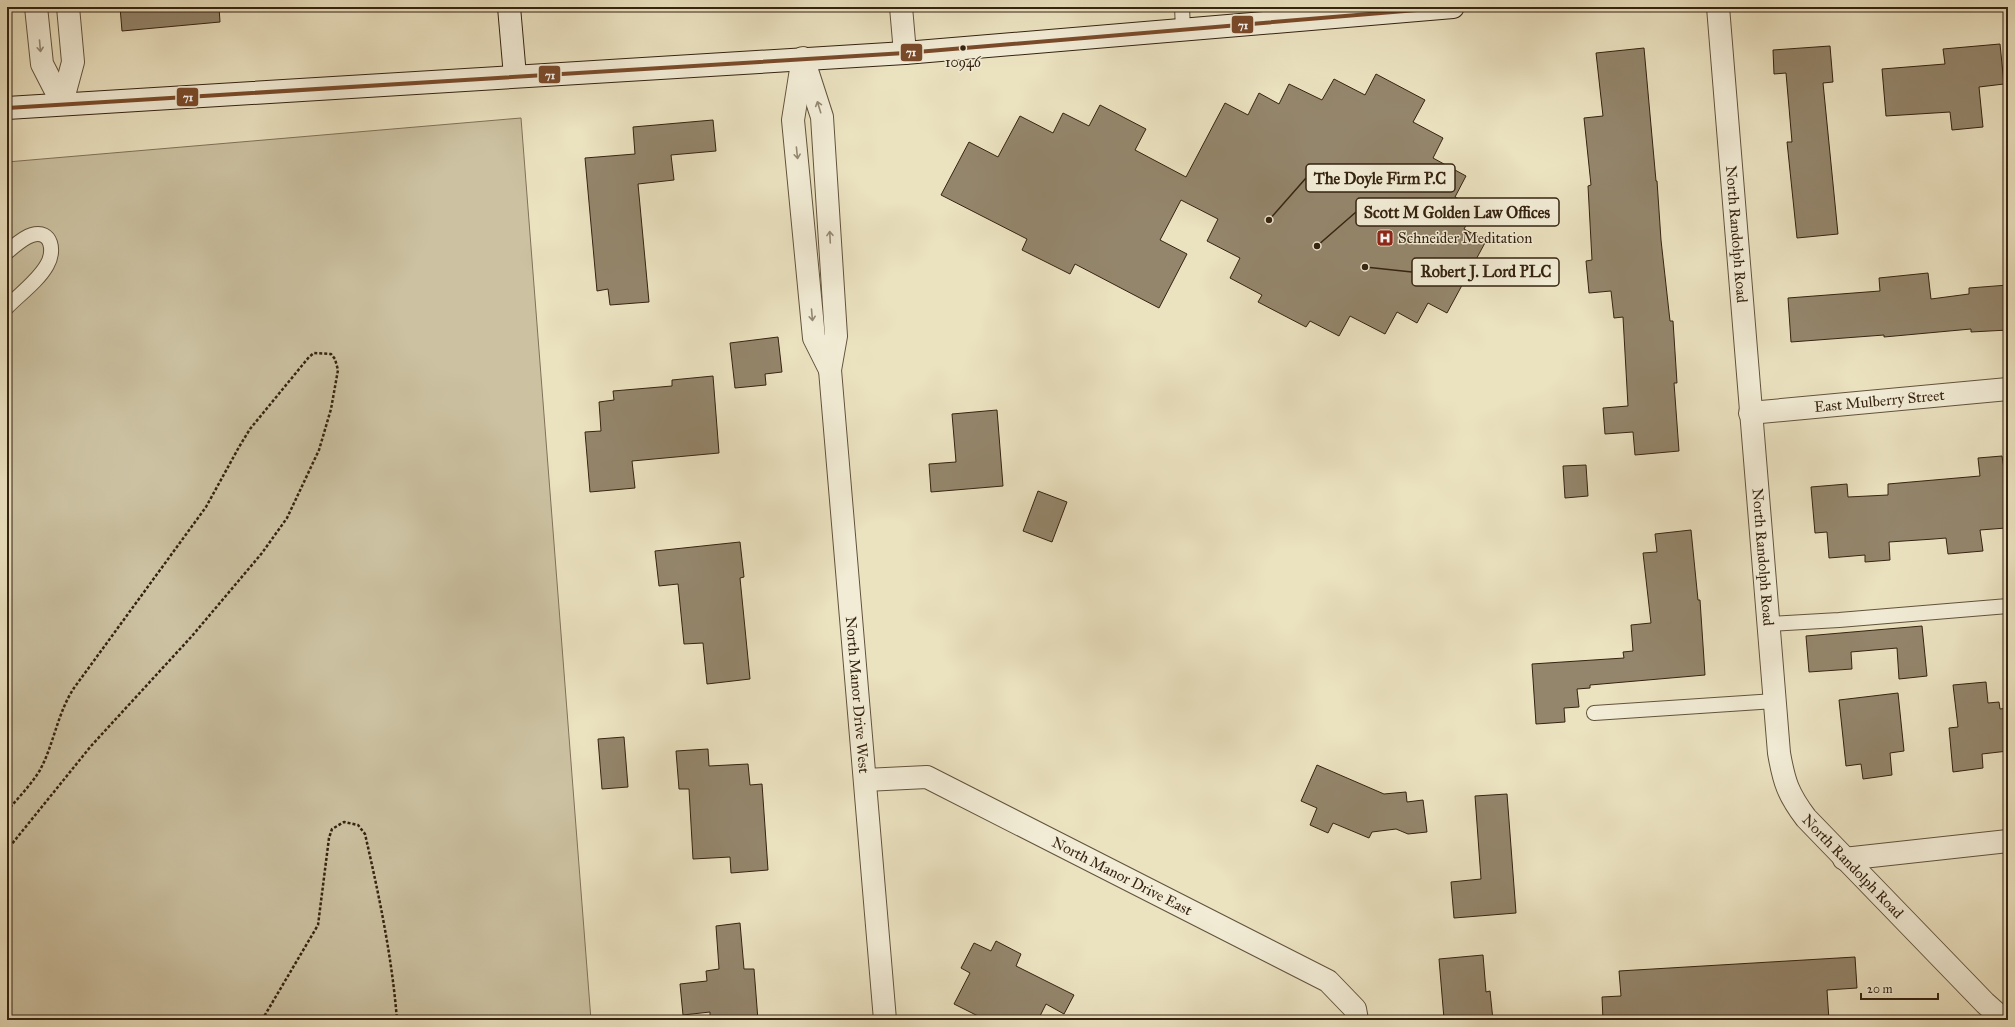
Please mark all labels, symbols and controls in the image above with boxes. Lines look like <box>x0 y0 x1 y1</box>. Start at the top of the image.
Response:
line badge: 71 <box>1231 15 1254 34</box>
text: 71 <box>1238 19 1249 32</box>
one-way arrow <box>36 39 44 52</box>
line badge: 71 <box>900 43 923 62</box>
marker: 10946 <box>958 43 968 53</box>
text: 71 <box>906 46 917 59</box>
place label: 10946 <box>945 54 982 71</box>
line badge: 71 <box>538 65 561 84</box>
text: 71 <box>545 69 556 82</box>
line badge: 71 <box>176 87 199 107</box>
text: 71 <box>183 91 194 104</box>
one-way arrow <box>815 101 822 114</box>
one-way arrow <box>793 146 801 159</box>
callout: The Doyle Firm P.C <box>1306 164 1455 192</box>
street label: North Randolph Road <box>1722 165 1751 304</box>
text: The Doyle Firm P.C <box>1313 169 1446 189</box>
callout: Scott M Golden Law Offices <box>1356 198 1559 226</box>
text: Scott M Golden Law Offices <box>1364 203 1550 222</box>
hospital icon: Schneider Meditation <box>1375 228 1395 248</box>
place label: Schneider Meditation <box>1398 229 1532 247</box>
one-way arrow <box>826 231 833 244</box>
callout: Robert J. Lord PLC <box>1412 258 1559 286</box>
text: Robert J. Lord PLC <box>1421 262 1552 282</box>
one-way arrow <box>809 308 816 321</box>
street label: East Mulberry Street <box>1813 386 1946 416</box>
street label: North Randolph Road <box>1748 488 1778 627</box>
street label: North Manor Drive West <box>842 616 873 775</box>
street label: North Randolph Road <box>1798 810 1907 922</box>
street label: North Manor Drive East <box>1049 833 1196 920</box>
scale bar <box>1861 975 1938 1001</box>
text: 20 m <box>1867 982 1893 996</box>

